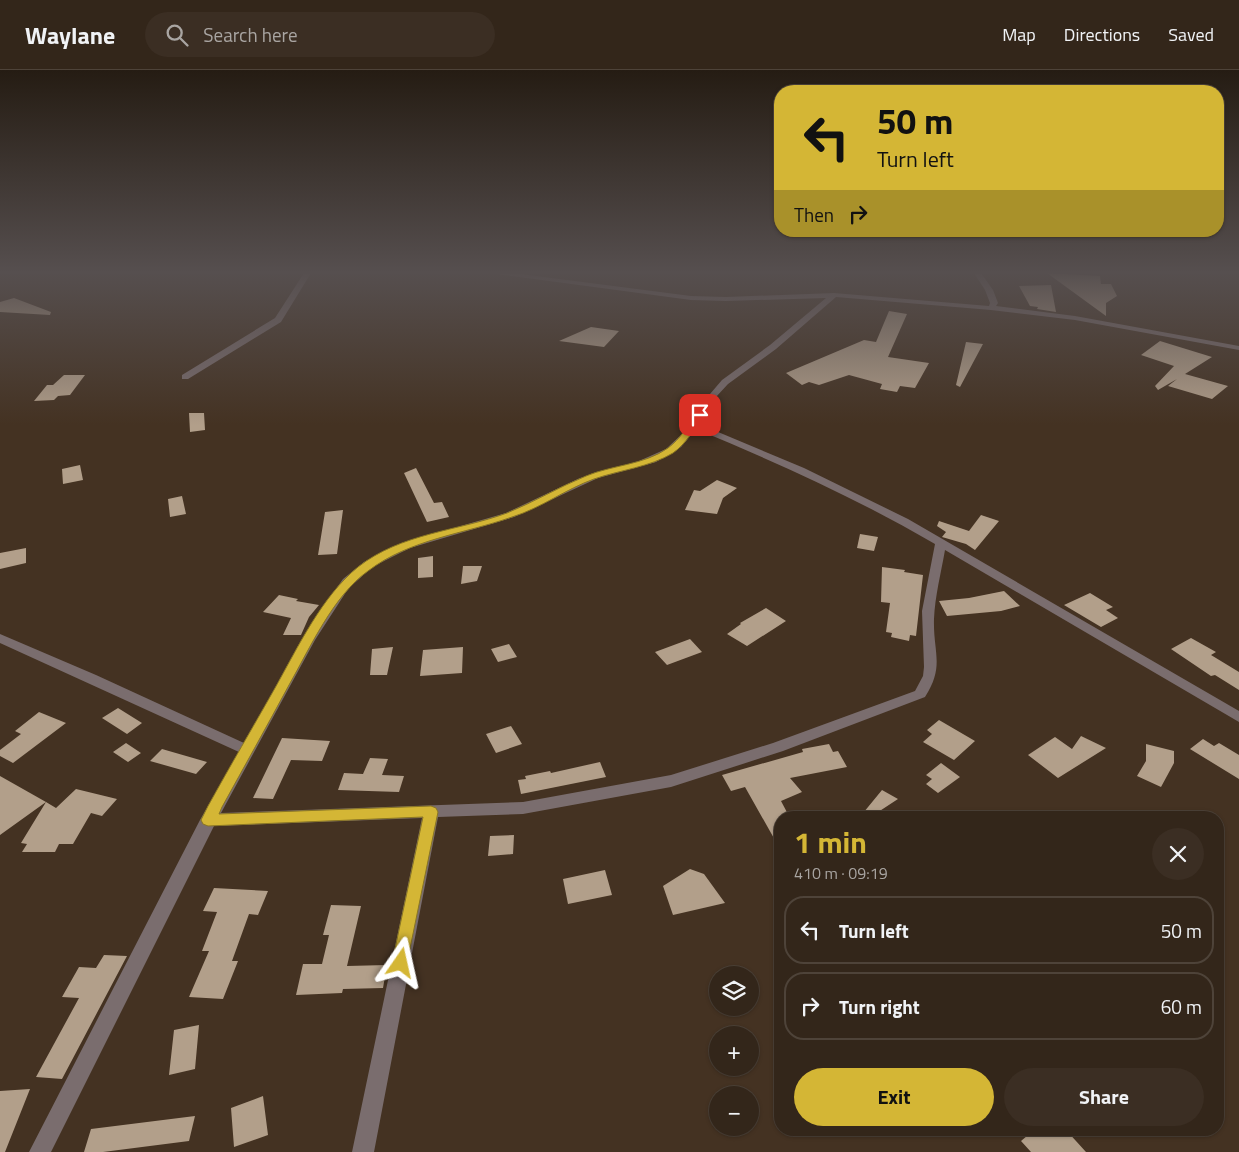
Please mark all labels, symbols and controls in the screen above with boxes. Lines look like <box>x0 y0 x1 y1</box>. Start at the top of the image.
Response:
search box <box>145 12 495 57</box>
text: Waylane <box>25 17 115 53</box>
text: Search here <box>203 20 298 49</box>
icon: search <box>163 21 191 49</box>
text: Map <box>1002 21 1036 48</box>
text: Directions <box>1064 21 1140 48</box>
text: Saved <box>1168 21 1214 48</box>
text: 50 m <box>877 94 953 148</box>
icon: left <box>794 105 859 170</box>
text: Turn left <box>877 142 954 176</box>
text: Then <box>794 200 834 229</box>
icon: right <box>844 200 872 228</box>
pin <box>679 394 721 436</box>
icon: arrive <box>686 401 714 429</box>
text: 1 min <box>794 819 867 865</box>
button: close <box>1152 828 1204 880</box>
text: 410 m · 09:19 <box>794 861 888 885</box>
icon: left <box>796 916 824 944</box>
text: Turn left <box>839 916 909 945</box>
text: 50 m <box>1161 916 1202 945</box>
position arrow <box>374 936 426 988</box>
map controls <box>709 966 759 1136</box>
button: layers <box>709 966 759 1016</box>
icon: right <box>796 992 824 1020</box>
text: Turn right <box>839 992 920 1021</box>
text: 60 m <box>1161 992 1202 1021</box>
button: + <box>709 1026 759 1076</box>
button: Exit <box>794 1068 994 1126</box>
button: Share <box>1004 1068 1204 1126</box>
button: − <box>709 1086 759 1136</box>

